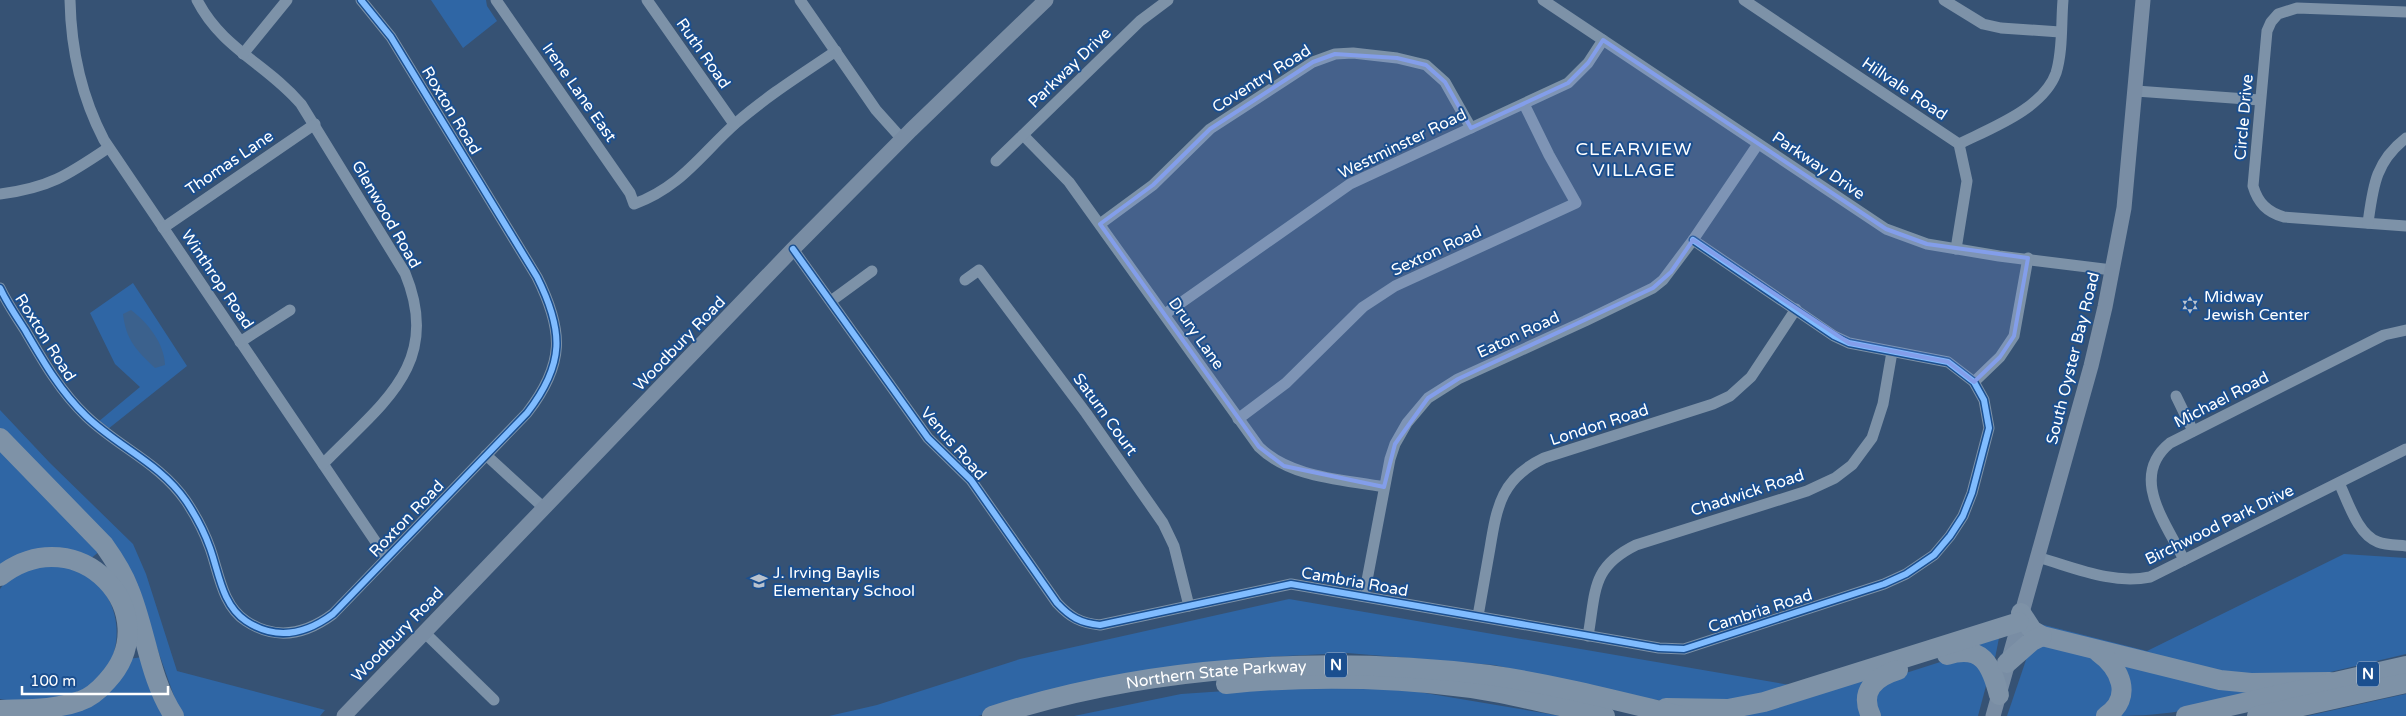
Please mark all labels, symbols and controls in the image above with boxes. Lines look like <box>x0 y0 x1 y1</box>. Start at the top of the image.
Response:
street label: Ruth Road <box>672 15 735 93</box>
street label: Parkway Drive <box>1024 23 1115 112</box>
street label: Irene Lane East <box>538 39 621 146</box>
street label: Coventry Road <box>1208 41 1315 117</box>
street label: Hillvale Road <box>1858 53 1951 125</box>
street label: Roxton Road <box>417 63 485 158</box>
street label: Circle Drive <box>2230 73 2258 161</box>
street label: Westminster Road <box>1335 104 1470 184</box>
street label: Thomas Lane <box>182 126 277 200</box>
street label: Parkway Drive <box>1768 127 1869 204</box>
district label: CLEARVIEW VILLAGE <box>1576 138 1692 181</box>
street label: Glenwood Road <box>347 157 425 272</box>
street label: Sexton Road <box>1388 221 1485 281</box>
street label: Winthrop Road <box>177 226 258 333</box>
street label: South Oyster Bay Road <box>2042 270 2104 446</box>
place label: Midway Jewish Center <box>2204 287 2310 325</box>
street label: Roxton Road <box>10 290 80 385</box>
street label: Woodbury Road <box>629 292 730 395</box>
street label: Drury Lane <box>1164 294 1228 374</box>
synagogue icon: Midway Jewish Center <box>2180 295 2200 315</box>
street label: Eaton Road <box>1474 307 1563 363</box>
street label: Michael Road <box>2171 367 2272 432</box>
street label: Saturn Court <box>1069 369 1142 460</box>
street label: London Road <box>1547 400 1651 450</box>
street label: Venus Road <box>916 403 991 484</box>
street label: Chadwick Road <box>1688 465 1807 521</box>
street label: Roxton Road <box>365 476 448 561</box>
street label: Birchwood Park Drive <box>2142 480 2297 570</box>
place label: J. Irving Baylis Elementary School <box>773 563 915 601</box>
street label: Cambria Road <box>1300 563 1410 601</box>
school or university icon: J. Irving Baylis Elementary School <box>749 571 769 591</box>
street label: Woodbury Road <box>347 583 448 686</box>
street label: Cambria Road <box>1706 585 1815 637</box>
road number: N <box>1325 652 1347 678</box>
street label: Northern State Parkway <box>1125 657 1307 694</box>
road number: N <box>2357 662 2379 686</box>
scale bar <box>22 664 169 696</box>
text: 100 m <box>30 672 76 690</box>

